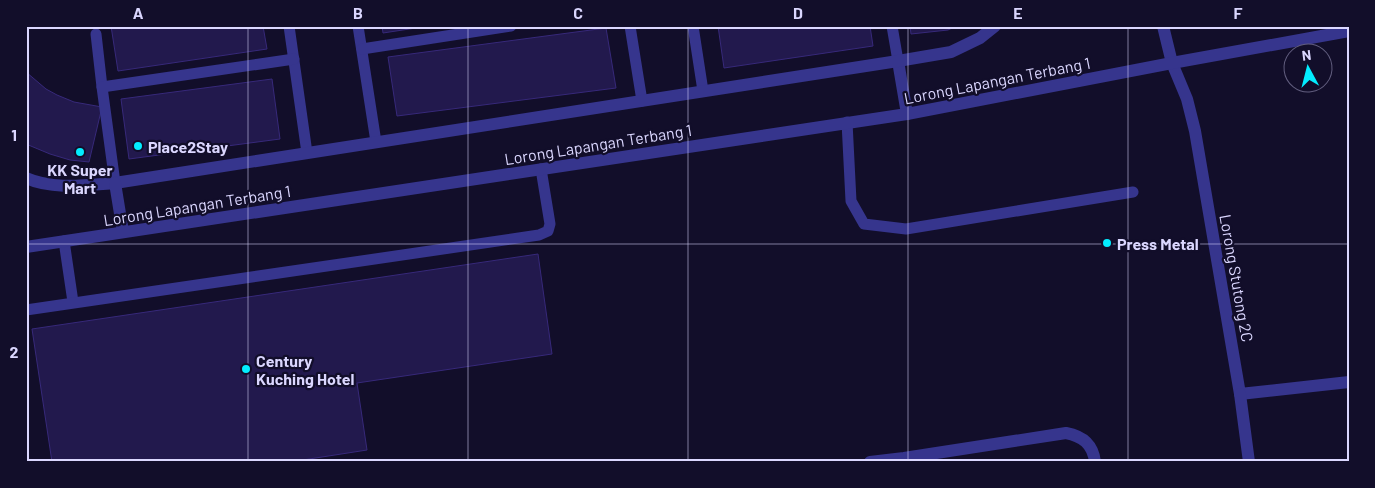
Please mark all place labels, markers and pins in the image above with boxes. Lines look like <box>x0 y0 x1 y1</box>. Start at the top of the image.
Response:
place label: Place2Stay <box>148 137 228 156</box>
marker: Place2Stay <box>132 140 144 152</box>
marker: KK Super Mart <box>74 146 86 158</box>
place label: KK Super Mart <box>47 160 113 197</box>
place label: Press Metal <box>1117 234 1199 253</box>
marker: Press Metal <box>1101 237 1113 249</box>
place label: Century Kuching Hotel <box>256 351 354 388</box>
marker: Century Kuching Hotel <box>240 363 252 375</box>

